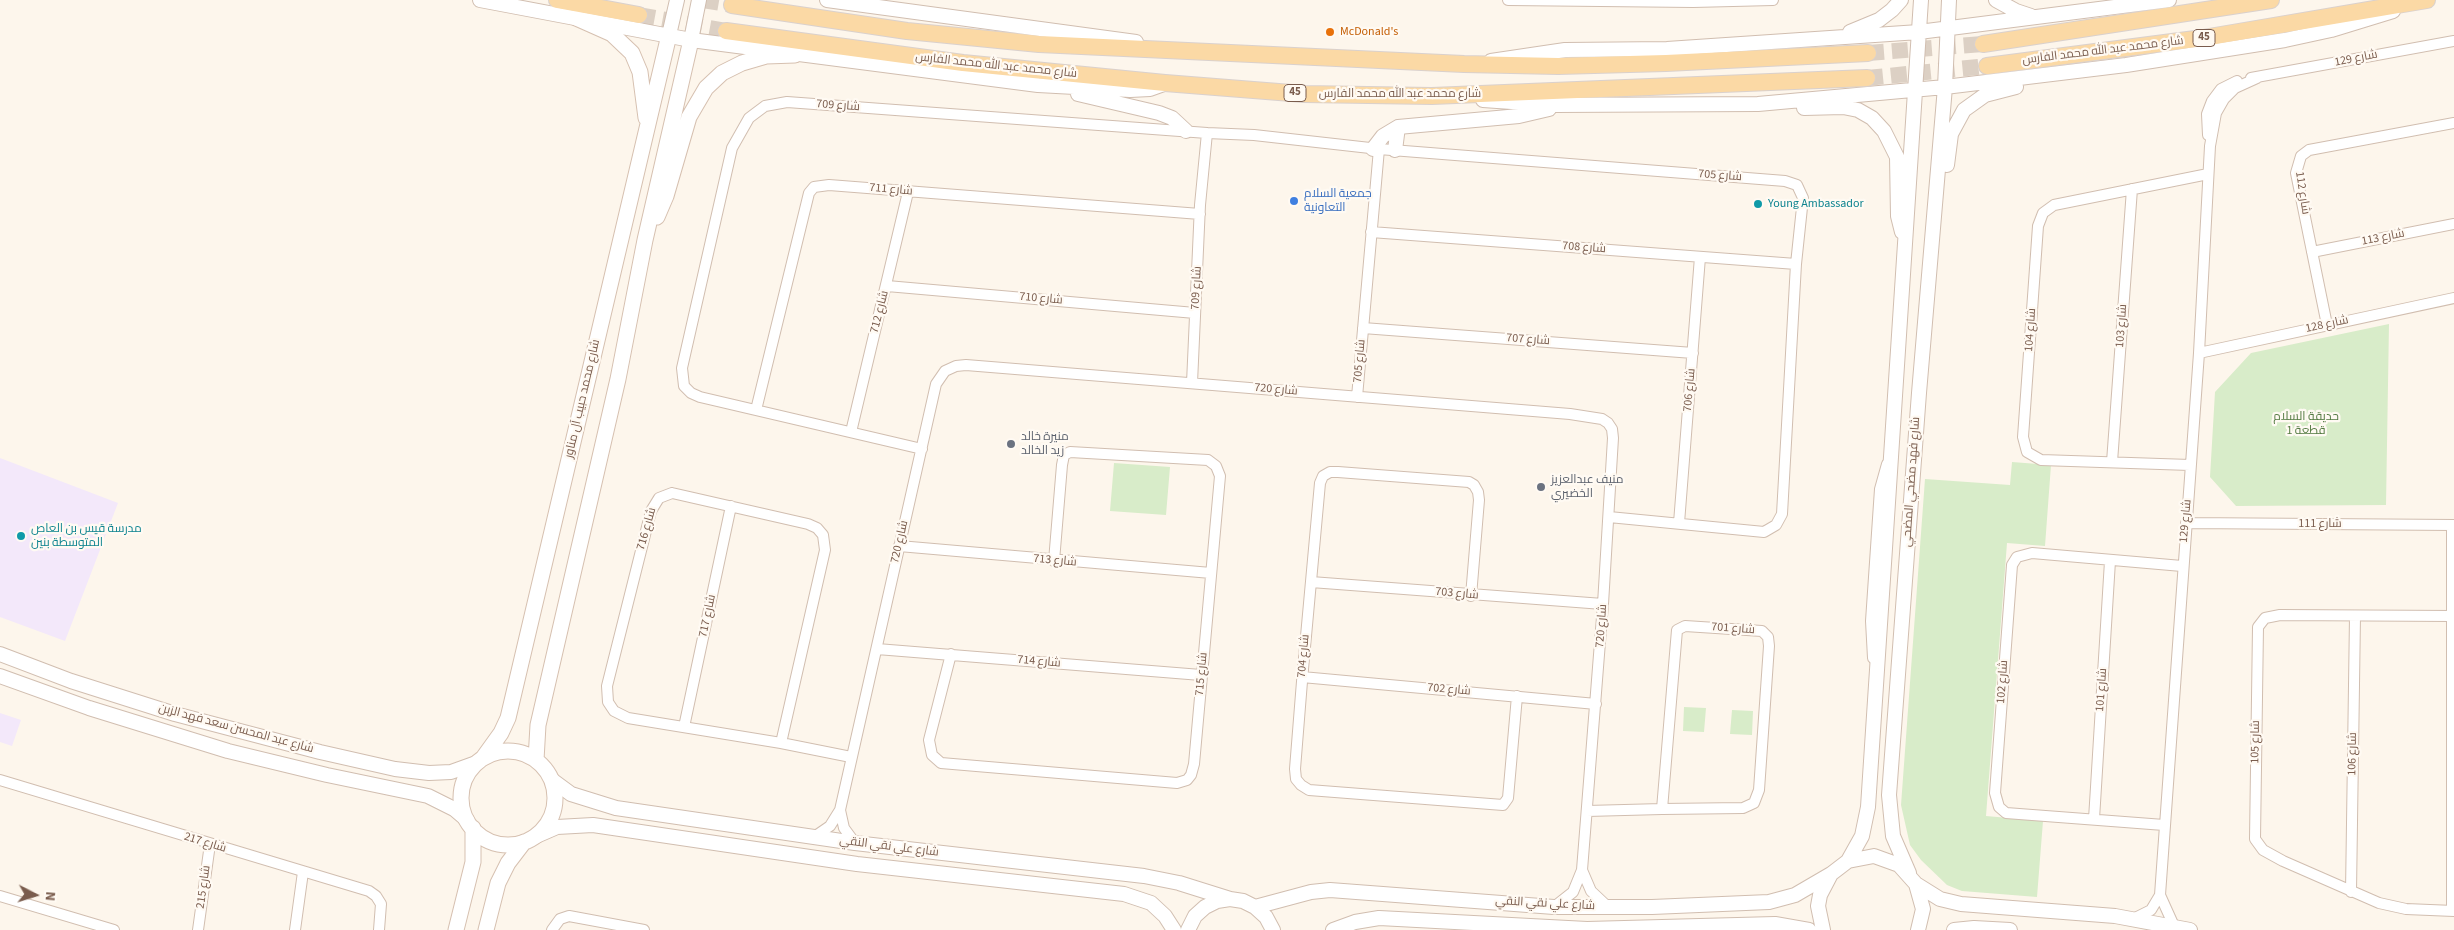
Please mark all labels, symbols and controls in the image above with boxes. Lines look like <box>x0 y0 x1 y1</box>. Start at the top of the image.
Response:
place label: McDonald's <box>1340 25 1398 39</box>
marker: McDonald's <box>1324 26 1336 38</box>
road number: 45 <box>2193 29 2215 46</box>
street label: شارع محمد عبد الله محمد الفارس <box>2021 34 2185 68</box>
street label: شارع 129 <box>2333 48 2379 70</box>
street label: شارع محمد عبد الله محمد الفارس <box>914 50 1078 82</box>
road number: 45 <box>1284 85 1306 102</box>
street label: شارع محمد عبد الله محمد الفارس <box>1319 87 1481 101</box>
street label: شارع 709 <box>816 97 860 115</box>
street label: شارع 705 <box>1698 167 1742 185</box>
street label: شارع 112 <box>2291 170 2313 216</box>
street label: شارع 711 <box>869 181 913 199</box>
place label: جمعية السلام التعاونية <box>1304 187 1372 215</box>
marker: جمعية السلام التعاونية <box>1288 195 1300 207</box>
place label: Young Ambassador <box>1768 197 1864 211</box>
marker: Young Ambassador <box>1752 198 1764 210</box>
street label: شارع 113 <box>2360 227 2406 249</box>
street label: شارع 708 <box>1562 239 1606 257</box>
street label: شارع 709 <box>1189 266 1205 310</box>
street label: شارع 712 <box>868 289 892 335</box>
street label: شارع 710 <box>1019 290 1063 308</box>
street label: شارع 103 <box>2113 304 2131 348</box>
street label: شارع 104 <box>2022 308 2040 352</box>
street label: شارع 128 <box>2304 313 2350 337</box>
street label: شارع 707 <box>1506 331 1550 349</box>
street label: شارع محمد حبيب آل مناور <box>562 338 604 460</box>
street label: شارع 705 <box>1351 339 1369 383</box>
street label: شارع 706 <box>1681 368 1699 412</box>
street label: شارع 720 <box>1254 381 1298 399</box>
park label: حديقة السلام قطعة 1 <box>2273 410 2339 438</box>
street label: شارع فهد مضحي المضحي <box>1900 416 1924 548</box>
place label: منيرة خالد زيد الخالد <box>1021 430 1069 458</box>
marker: منيرة خالد زيد الخالد <box>1005 438 1017 450</box>
place label: منيف عبدالعزيز الخضيري <box>1551 473 1623 501</box>
marker: منيف عبدالعزيز الخضيري <box>1535 481 1547 493</box>
street label: شارع 129 <box>2177 499 2195 543</box>
street label: شارع 716 <box>634 506 660 552</box>
street label: شارع 111 <box>2298 517 2342 531</box>
street label: شارع 720 <box>888 519 912 565</box>
place label: مدرسة قيس بن العاص المتوسطة بنين <box>31 522 142 550</box>
marker: مدرسة قيس بن العاص المتوسطة بنين <box>15 530 27 542</box>
street label: شارع 713 <box>1033 552 1077 570</box>
street label: شارع 703 <box>1435 585 1479 603</box>
street label: شارع 717 <box>696 593 720 639</box>
street label: شارع 720 <box>1593 604 1611 648</box>
street label: شارع 701 <box>1711 620 1755 638</box>
street label: شارع 704 <box>1295 634 1313 678</box>
street label: شارع 715 <box>1193 652 1211 696</box>
street label: شارع 714 <box>1017 653 1061 671</box>
street label: شارع 102 <box>1994 660 2012 704</box>
street label: شارع 101 <box>2093 668 2111 712</box>
street label: شارع 702 <box>1427 681 1471 699</box>
street label: شارع عبد المحسن سعد فهد الزبن <box>157 701 315 757</box>
street label: شارع 105 <box>2248 720 2264 764</box>
street label: شارع 106 <box>2345 732 2361 776</box>
street label: شارع 217 <box>182 830 228 856</box>
street label: شارع علي نقي النقي <box>839 834 939 860</box>
street label: شارع 215 <box>194 864 214 910</box>
north arrow <box>10 870 60 920</box>
text: N <box>40 891 60 902</box>
street label: شارع علي نقي النقي <box>1495 894 1595 914</box>

